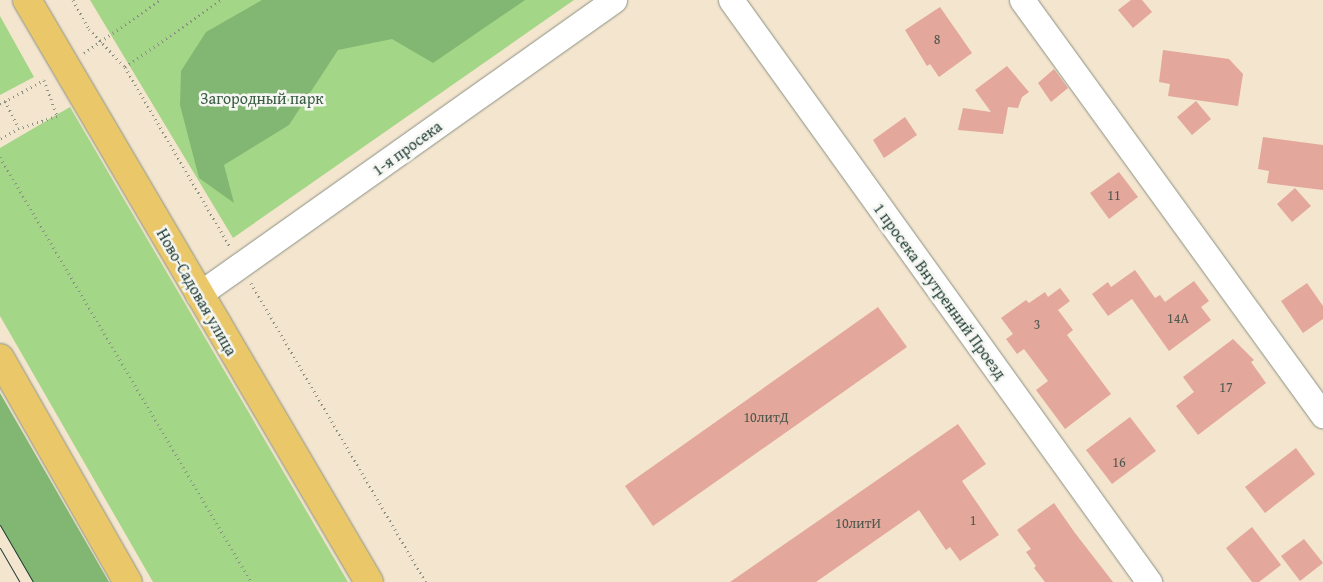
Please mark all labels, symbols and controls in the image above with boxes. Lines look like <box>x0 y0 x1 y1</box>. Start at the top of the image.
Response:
house number: 8 <box>934 31 940 47</box>
park label: Загородный парк <box>200 88 324 108</box>
street label: 1-я просека <box>368 116 446 180</box>
house number: 11 <box>1107 187 1121 203</box>
street label: 1 просека Внутренний Проезд <box>870 199 1010 383</box>
street label: Ново-Садовая улица <box>153 225 241 359</box>
house number: 14А <box>1167 310 1189 326</box>
house number: 3 <box>1034 316 1040 332</box>
house number: 17 <box>1219 379 1233 395</box>
house number: 10литД <box>743 409 789 425</box>
house number: 16 <box>1112 454 1126 470</box>
house number: 1 <box>970 512 976 528</box>
house number: 10литИ <box>835 515 881 531</box>

